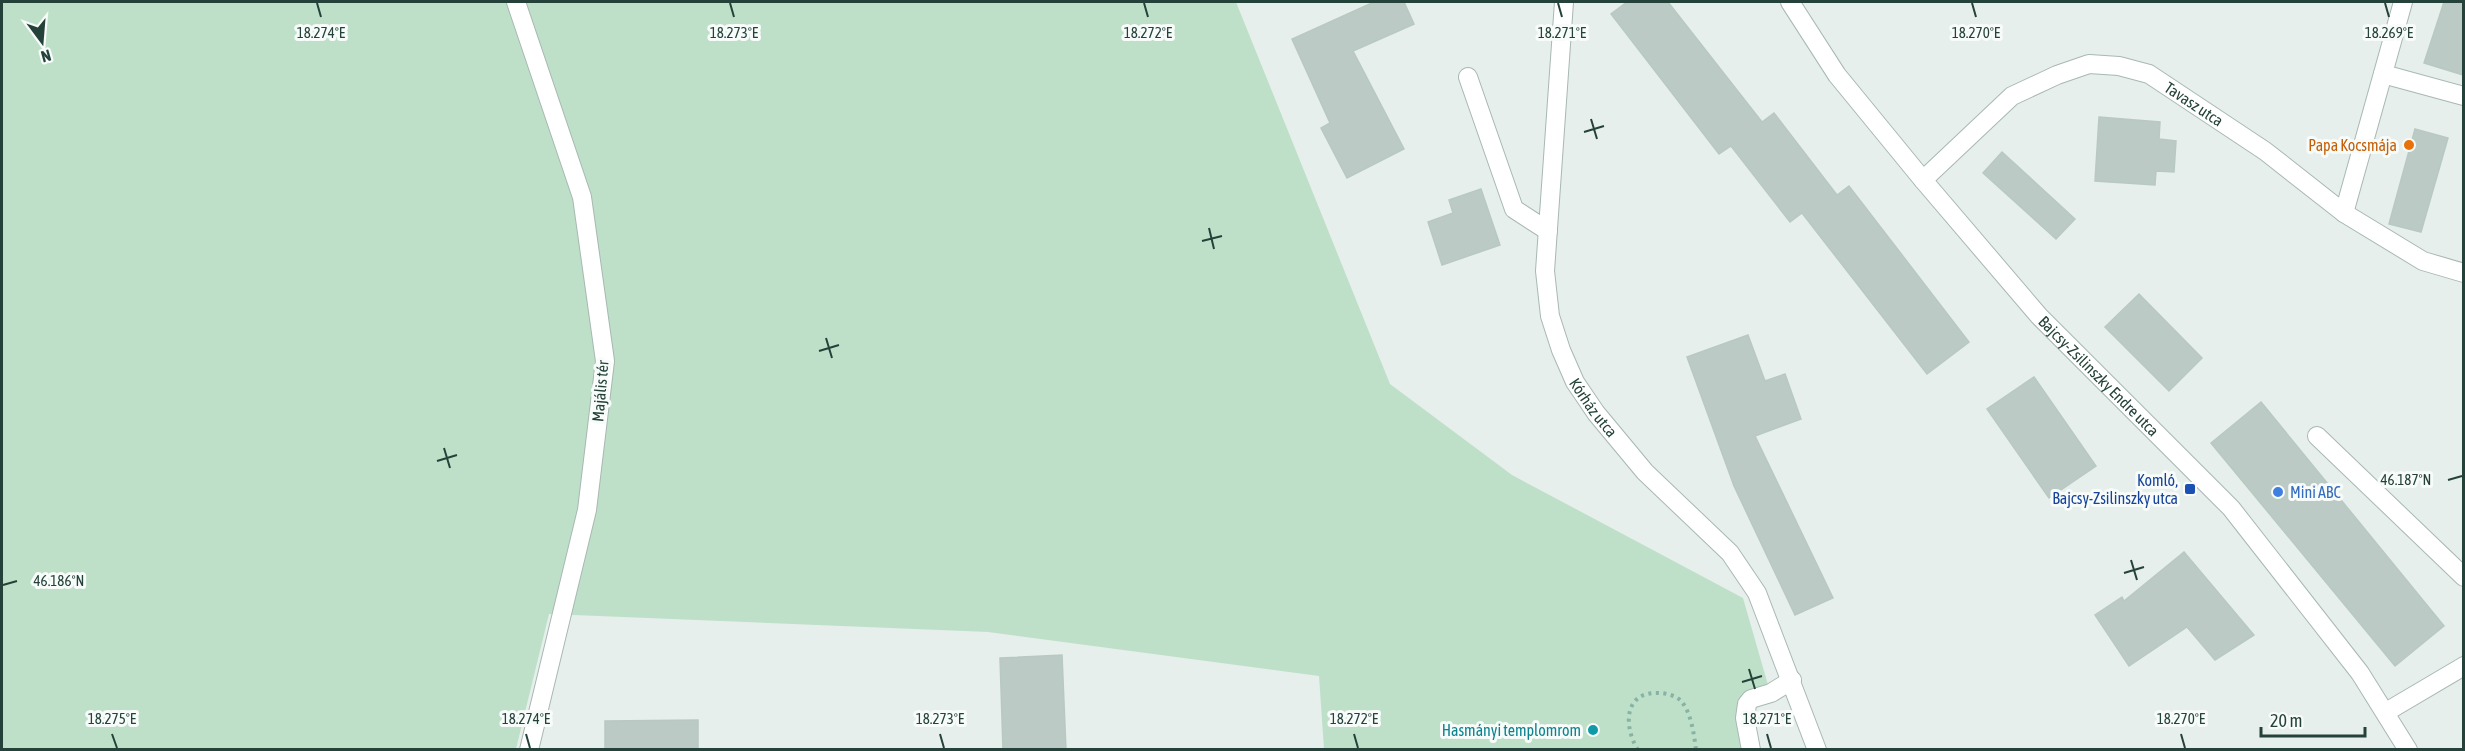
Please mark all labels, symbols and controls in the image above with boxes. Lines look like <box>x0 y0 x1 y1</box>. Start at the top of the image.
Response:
north arrow <box>12 12 72 72</box>
text: 18.274°E <box>297 24 346 41</box>
text: 18.273°E <box>710 24 759 41</box>
text: 18.272°E <box>1124 24 1173 41</box>
text: 18.271°E <box>1538 24 1587 41</box>
text: 18.270°E <box>1952 24 2001 41</box>
text: 18.269°E <box>2365 24 2414 41</box>
text: N <box>39 46 53 66</box>
street label: Tavasz utca <box>2161 78 2227 130</box>
place label: Papa Kocsmája <box>2308 136 2397 155</box>
marker: Papa Kocsmája <box>2402 138 2416 152</box>
street label: Bajcsy-Zsilinszky Endre utca <box>2035 312 2163 440</box>
street label: Majális tér <box>588 359 613 422</box>
street label: Kórház utca <box>1566 375 1621 440</box>
place label: Komló, Bajcsy-Zsilinszky utca <box>2052 471 2178 508</box>
text: 46.187°N <box>2381 471 2431 488</box>
marker: Komló, Bajcsy-Zsilinszky utca <box>2183 482 2197 496</box>
place label: Mini ABC <box>2290 483 2341 501</box>
marker: Mini ABC <box>2271 485 2285 499</box>
text: 46.186°N <box>34 572 84 589</box>
scale bar <box>2261 700 2364 738</box>
text: 18.275°E <box>88 710 137 727</box>
text: 18.274°E <box>502 710 551 727</box>
text: 18.273°E <box>916 710 965 727</box>
text: 18.272°E <box>1330 710 1379 727</box>
text: 18.271°E <box>1743 710 1792 727</box>
text: 18.270°E <box>2157 710 2206 727</box>
text: 20 m <box>2270 710 2302 731</box>
place label: Hasmányi templomrom <box>1442 721 1581 740</box>
marker: Hasmányi templomrom <box>1586 723 1600 737</box>

